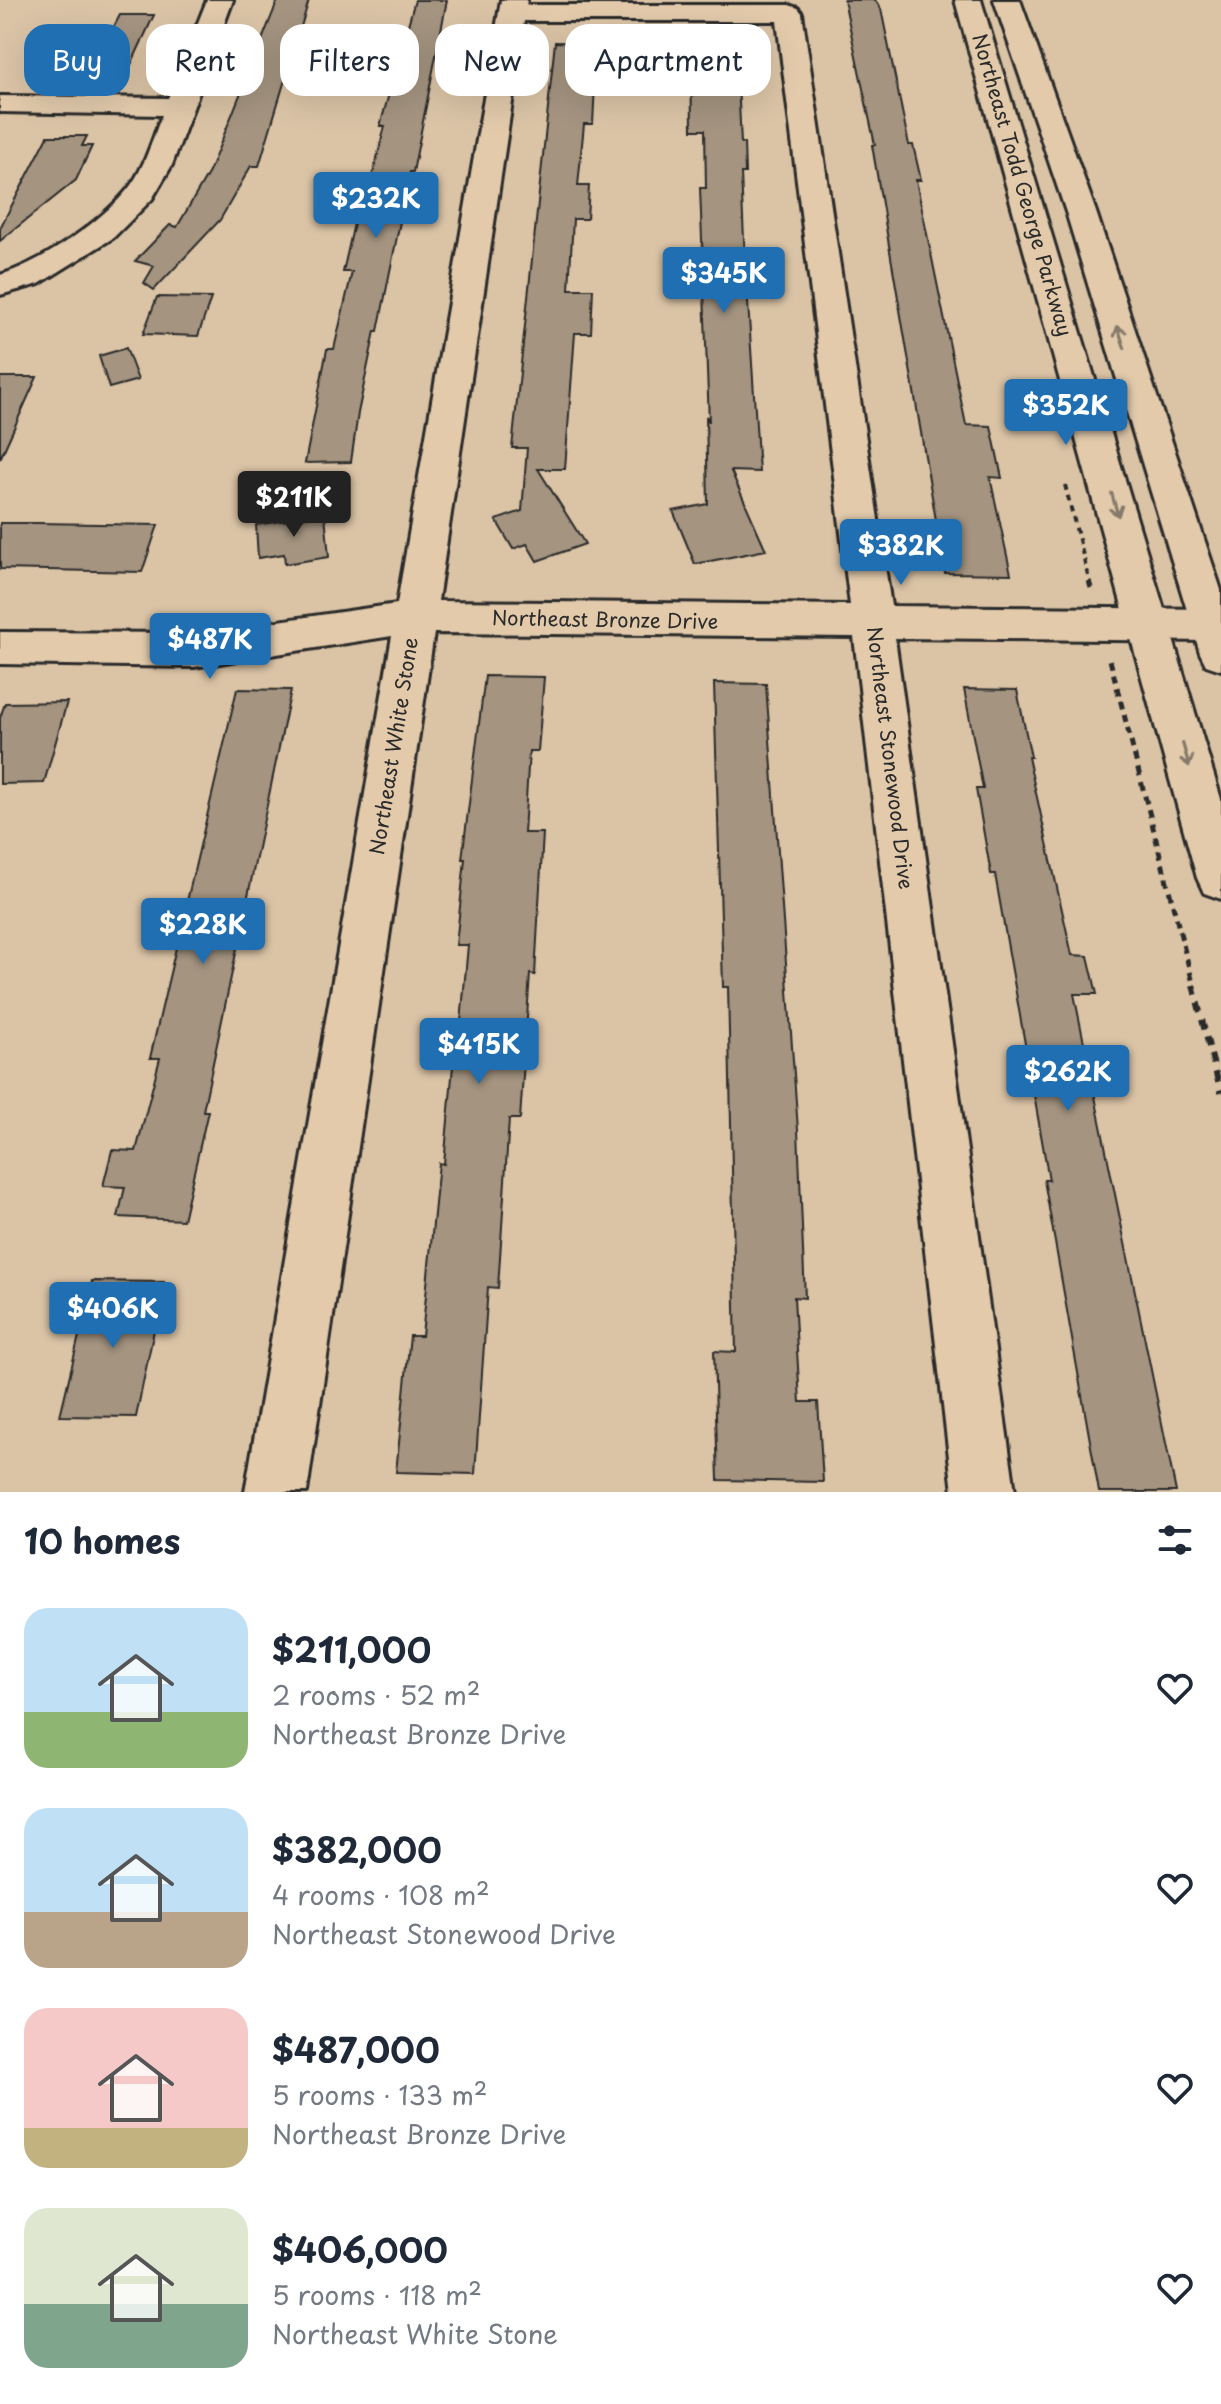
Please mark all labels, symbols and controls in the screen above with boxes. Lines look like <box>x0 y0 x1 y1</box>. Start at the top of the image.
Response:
chip: Buy <box>24 24 130 96</box>
chip: Rent <box>146 24 264 96</box>
chip: Filters <box>280 24 419 96</box>
chip: New <box>435 24 549 96</box>
chip: Apartment <box>565 24 771 96</box>
street label: Northeast Todd George Parkway <box>965 30 1081 340</box>
pin: $232K <box>320 172 432 240</box>
text: $232K <box>331 178 421 217</box>
pin: $345K <box>668 247 780 315</box>
text: $345K <box>681 253 767 292</box>
one-way arrow <box>1113 325 1128 351</box>
pin: $352K <box>1010 379 1122 447</box>
text: $352K <box>1022 385 1110 424</box>
pin: $211K <box>238 471 350 539</box>
text: $211K <box>256 477 332 516</box>
one-way arrow <box>1108 492 1123 518</box>
pin: $382K <box>845 519 957 587</box>
text: $382K <box>858 525 944 564</box>
street label: Northeast Bronze Drive <box>492 602 718 636</box>
pin: $487K <box>154 613 266 681</box>
text: $487K <box>168 619 252 658</box>
street label: Northeast Stonewood Drive <box>860 625 922 891</box>
street label: Northeast White Stone <box>361 635 425 857</box>
one-way arrow <box>1179 742 1194 768</box>
pin: $228K <box>147 898 259 966</box>
text: $228K <box>159 904 247 943</box>
pin: $415K <box>423 1018 535 1086</box>
text: $415K <box>438 1024 520 1063</box>
pin: $262K <box>1012 1045 1124 1113</box>
text: $262K <box>1024 1051 1112 1090</box>
pin: $406K <box>57 1282 169 1350</box>
text: $406K <box>67 1288 159 1327</box>
text: 10 homes <box>24 1514 180 1566</box>
icon: filters <box>1153 1518 1197 1562</box>
text: $211,000 <box>272 1623 431 1675</box>
icon: home <box>88 1640 184 1736</box>
icon: heart <box>1153 1666 1197 1710</box>
text: 2 rooms · 52 m² <box>272 1675 480 1714</box>
text: Northeast Bronze Drive <box>272 1714 566 1753</box>
text: $382,000 <box>272 1823 442 1875</box>
icon: home <box>88 1840 184 1936</box>
icon: heart <box>1153 1866 1197 1910</box>
text: 4 rooms · 108 m² <box>272 1875 490 1914</box>
text: Northeast Stonewood Drive <box>272 1914 616 1953</box>
text: $487,000 <box>272 2023 440 2075</box>
icon: home <box>88 2040 184 2136</box>
icon: heart <box>1153 2066 1197 2110</box>
text: 5 rooms · 133 m² <box>272 2075 487 2114</box>
text: Northeast Bronze Drive <box>272 2114 566 2153</box>
text: $406,000 <box>272 2223 448 2275</box>
icon: home <box>88 2240 184 2336</box>
icon: heart <box>1153 2266 1197 2310</box>
text: 5 rooms · 118 m² <box>272 2275 482 2314</box>
text: Northeast White Stone <box>272 2314 558 2353</box>

